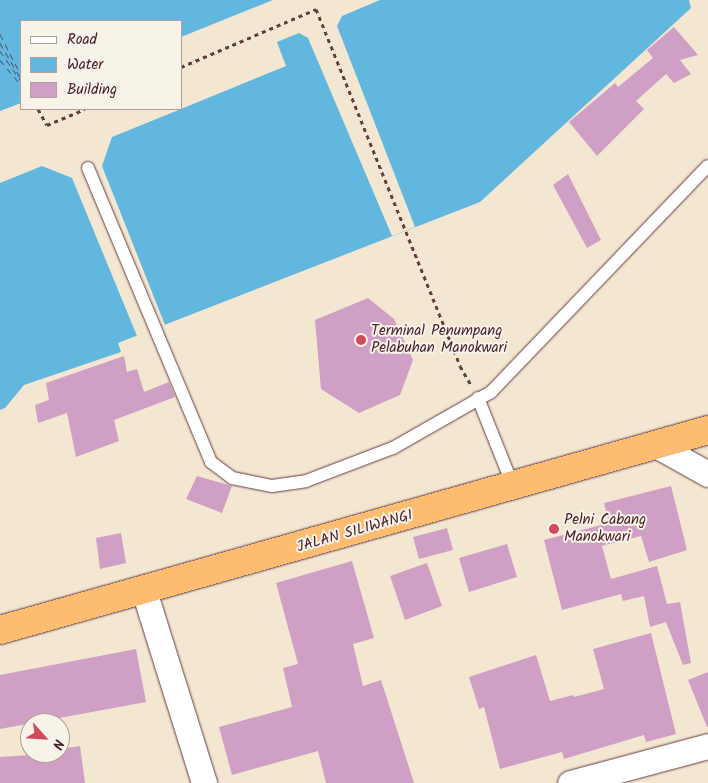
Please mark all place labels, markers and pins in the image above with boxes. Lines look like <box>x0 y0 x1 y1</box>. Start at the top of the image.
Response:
place label: Terminal Penumpang Pelabuhan Manokwari <box>371 322 507 357</box>
marker: Terminal Penumpang Pelabuhan Manokwari <box>355 334 367 346</box>
place label: Pelni Cabang Manokwari <box>564 511 646 546</box>
marker: Pelni Cabang Manokwari <box>548 523 560 535</box>

